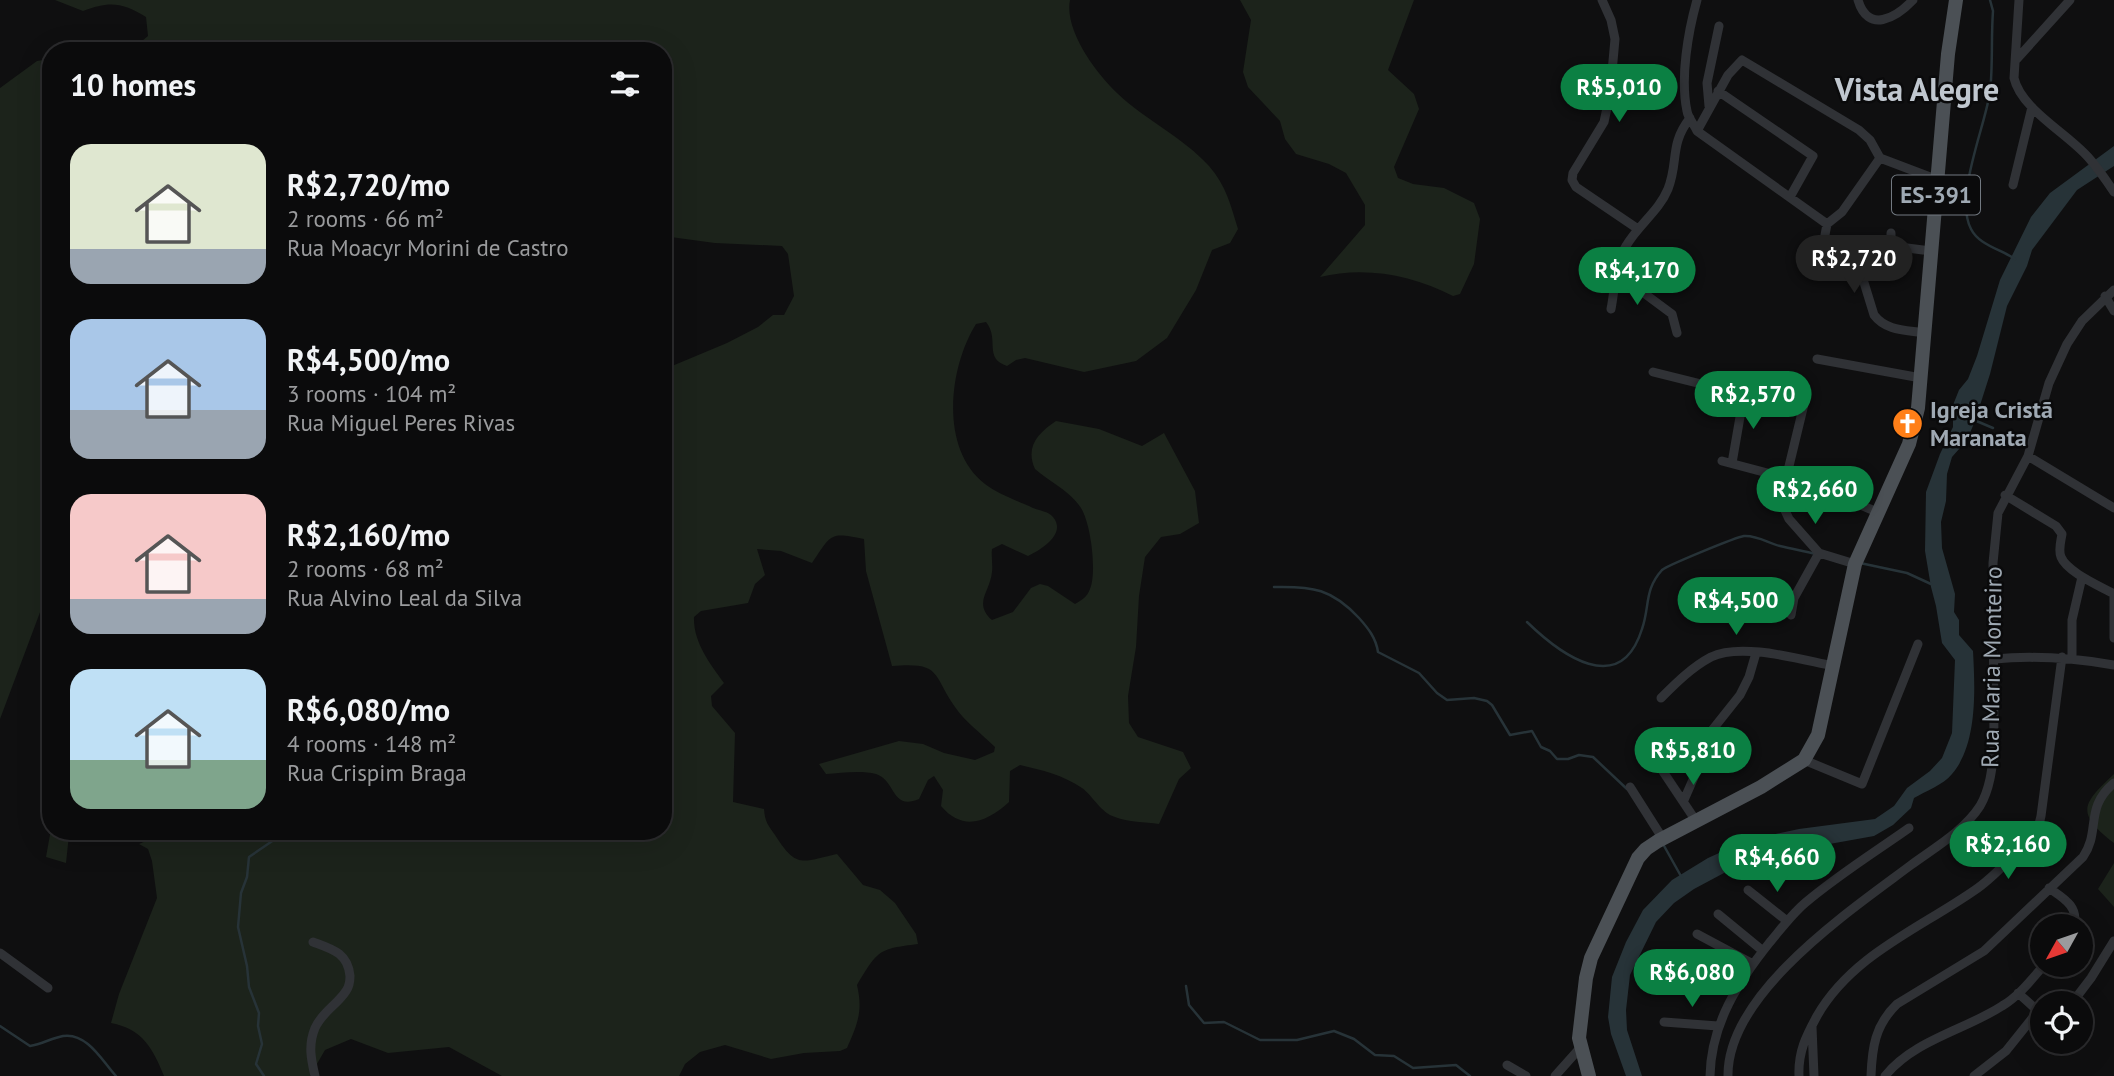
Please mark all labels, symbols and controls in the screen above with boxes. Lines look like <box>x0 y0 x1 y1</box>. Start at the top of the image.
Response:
pin: R$5,010 <box>1554 64 1684 124</box>
text: 10 homes <box>70 65 196 104</box>
icon: filters <box>606 65 644 103</box>
district label: Vista Alegre <box>1834 68 1999 110</box>
text: R$5,010 <box>1577 72 1661 101</box>
text: R$2,720/mo <box>287 165 450 204</box>
icon: home <box>126 172 210 256</box>
road number: ES-391 <box>1892 176 1980 214</box>
text: 2 rooms · 66 m² <box>287 204 444 233</box>
text: Rua Moacyr Morini de Castro <box>287 233 568 262</box>
pin: R$2,720 <box>1789 236 1919 295</box>
text: R$2,720 <box>1812 243 1896 272</box>
pin: R$4,170 <box>1572 247 1702 307</box>
text: R$4,170 <box>1595 255 1679 284</box>
text: R$4,500/mo <box>287 340 450 379</box>
icon: home <box>126 347 210 431</box>
pin: R$2,570 <box>1688 372 1818 431</box>
text: 3 rooms · 104 m² <box>287 379 456 408</box>
text: R$2,570 <box>1711 379 1795 408</box>
place label: Igreja Cristã Maranata <box>1930 394 2053 453</box>
church icon: Igreja Cristã Maranata <box>1890 407 1924 441</box>
text: Rua Miguel Peres Rivas <box>287 408 515 437</box>
pin: R$2,660 <box>1750 466 1880 526</box>
text: R$2,660 <box>1773 474 1857 503</box>
text: R$2,160/mo <box>287 515 450 554</box>
icon: home <box>126 522 210 606</box>
text: 2 rooms · 68 m² <box>287 554 444 583</box>
street label: Rua Maria Monteiro <box>1974 566 2009 768</box>
pin: R$4,500 <box>1671 578 1801 637</box>
text: Rua Alvino Leal da Silva <box>287 583 522 612</box>
text: R$4,500 <box>1694 585 1778 614</box>
text: R$6,080/mo <box>287 690 450 729</box>
icon: home <box>126 697 210 781</box>
pin: R$5,810 <box>1628 728 1758 787</box>
text: 4 rooms · 148 m² <box>287 729 456 758</box>
text: R$5,810 <box>1651 735 1735 764</box>
text: Rua Crispim Braga <box>287 758 467 787</box>
pin: R$2,160 <box>1943 822 2073 881</box>
text: R$2,160 <box>1966 829 2050 858</box>
pin: R$4,660 <box>1712 834 1842 894</box>
text: R$4,660 <box>1735 842 1819 871</box>
north arrow <box>2030 914 2093 976</box>
map controls <box>2030 914 2093 1054</box>
pin: R$6,080 <box>1627 950 1757 1009</box>
text: R$6,080 <box>1650 957 1734 986</box>
button: locate <box>2030 991 2093 1054</box>

